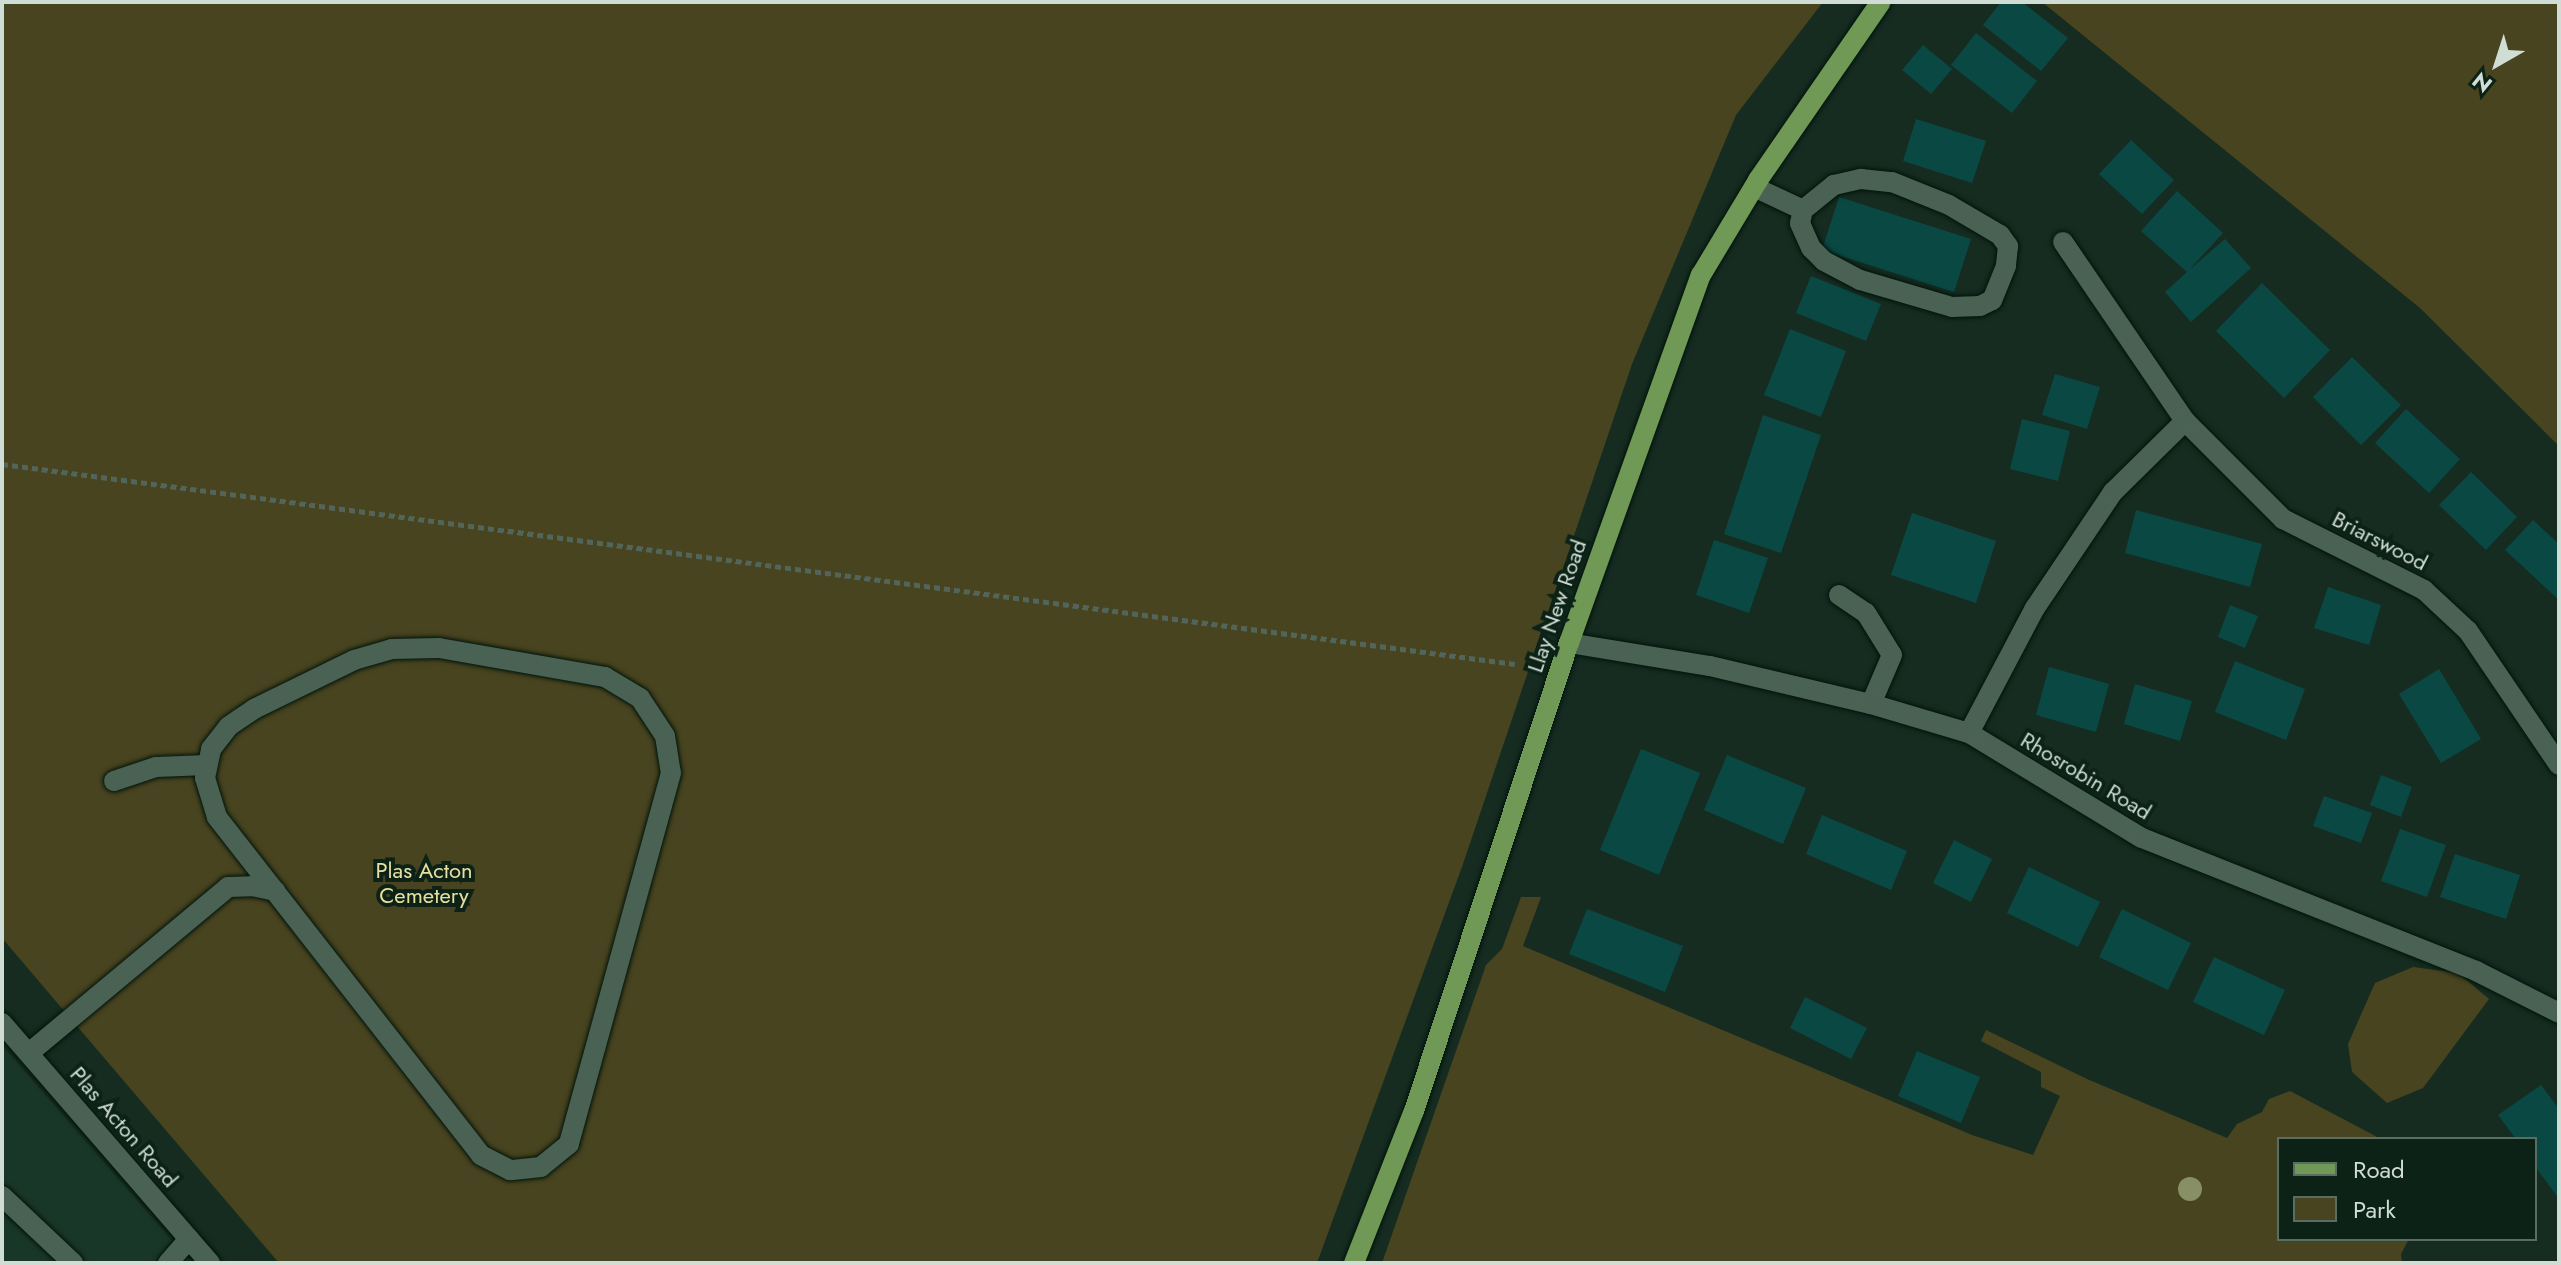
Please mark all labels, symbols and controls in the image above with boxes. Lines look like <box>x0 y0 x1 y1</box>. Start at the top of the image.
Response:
north arrow <box>2457 24 2537 104</box>
text: N <box>2465 65 2499 101</box>
street label: Briarswood <box>2328 506 2432 576</box>
street label: Llay New Road <box>1522 536 1592 676</box>
street label: Rhosrobin Road <box>2016 727 2156 825</box>
park label: Plas Acton Cemetery <box>375 857 473 908</box>
street label: Plas Acton Road <box>64 1061 184 1193</box>
legend <box>2277 1137 2537 1241</box>
text: Road <box>2353 1152 2405 1187</box>
text: Park <box>2353 1192 2396 1227</box>

